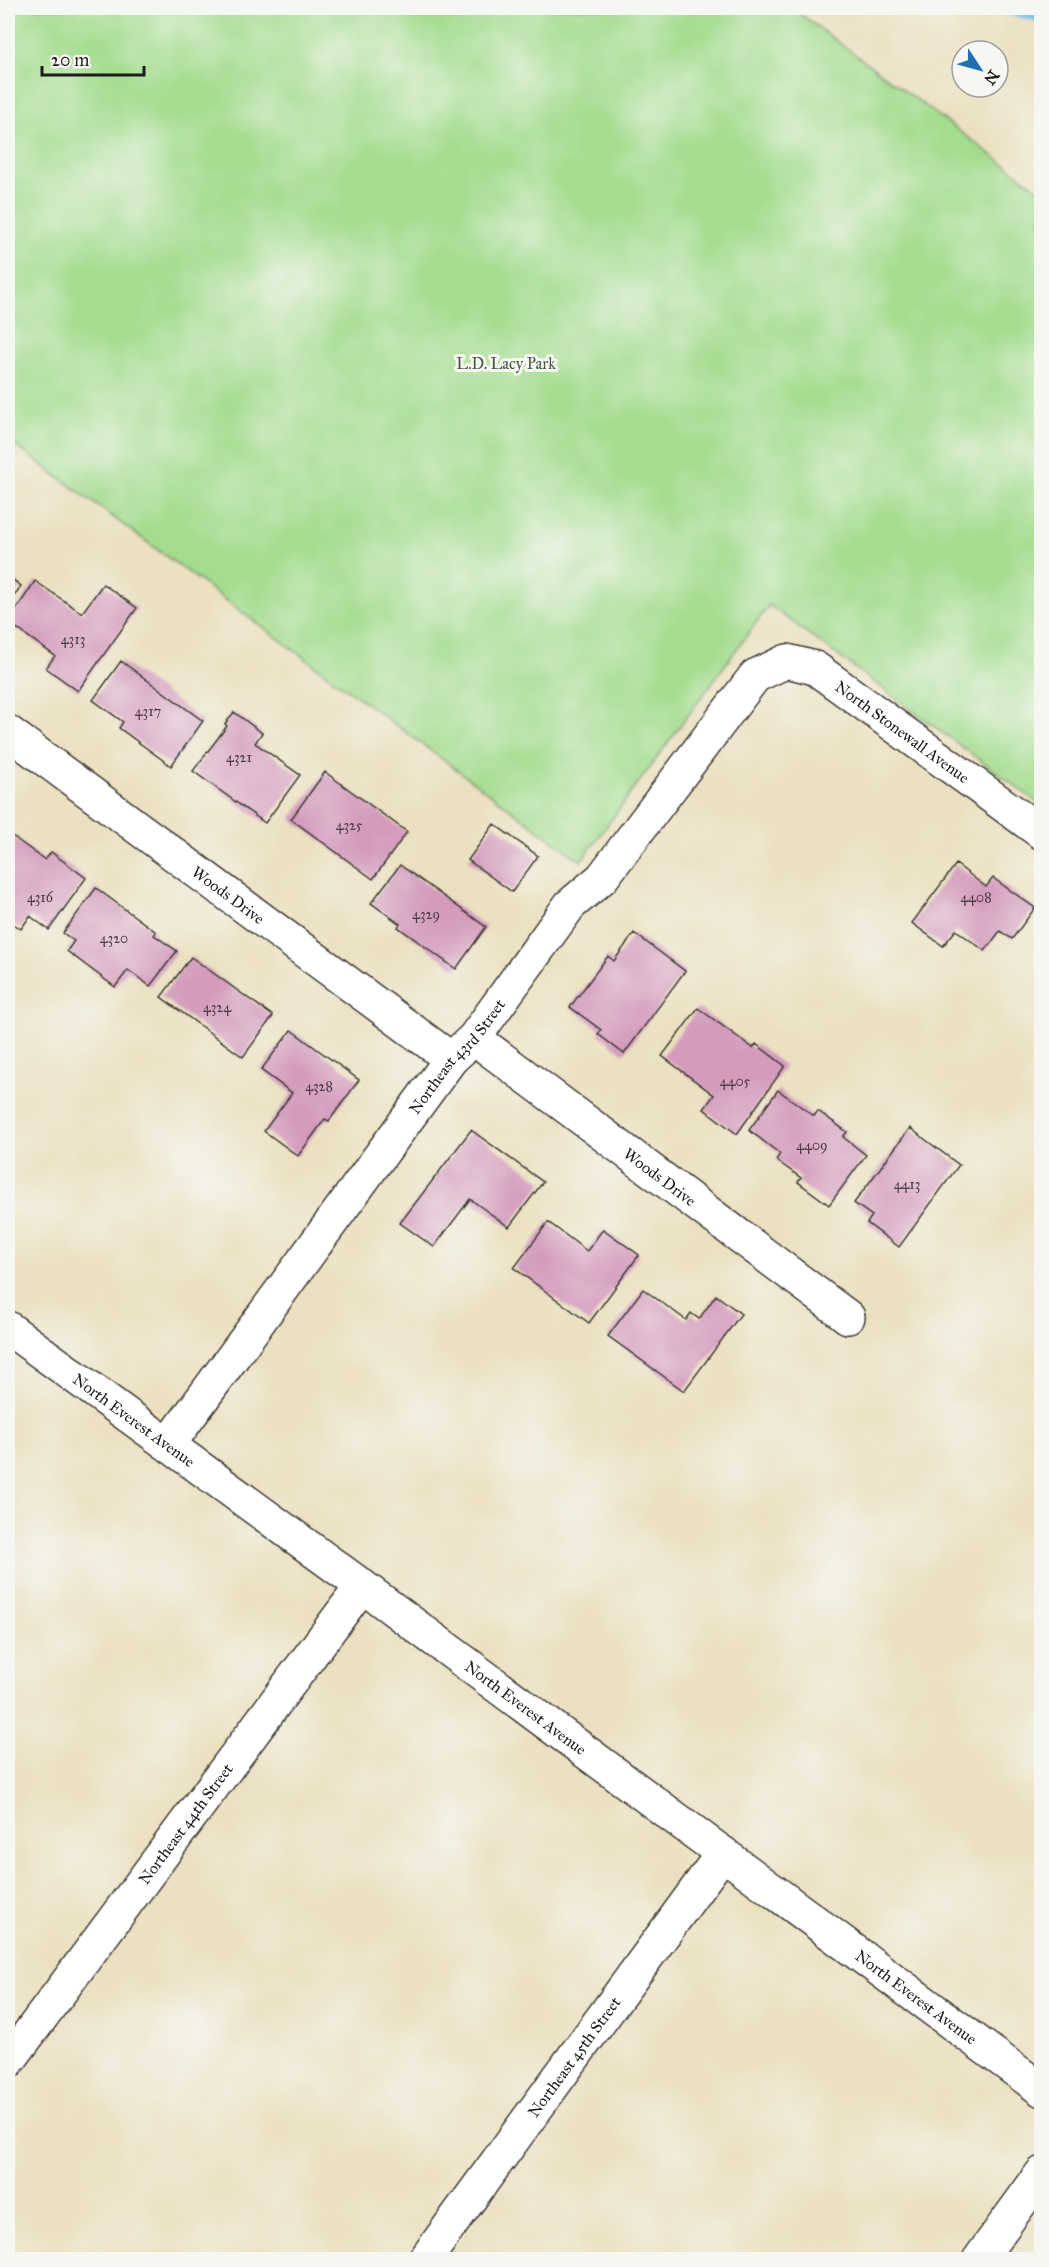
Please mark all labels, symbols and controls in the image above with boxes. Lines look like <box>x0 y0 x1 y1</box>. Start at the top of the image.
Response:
scale bar <box>42 39 144 77</box>
north arrow <box>950 39 1010 99</box>
text: 20 m <box>51 49 89 71</box>
text: N <box>980 66 1003 89</box>
park label: L.D. Lacy Park <box>456 354 556 373</box>
house number: 4313 <box>61 631 85 648</box>
street label: North Stonewall Avenue <box>832 676 974 787</box>
house number: 4317 <box>135 703 161 720</box>
house number: 4321 <box>226 749 252 766</box>
house number: 4325 <box>336 817 363 834</box>
street label: Woods Drive <box>189 862 269 928</box>
house number: 4316 <box>27 889 54 906</box>
house number: 4408 <box>960 889 992 906</box>
house number: 4329 <box>412 906 440 923</box>
house number: 4320 <box>100 930 128 947</box>
street label: Northeast 43rd Street <box>405 995 509 1118</box>
house number: 4324 <box>203 999 232 1016</box>
house number: 4405 <box>720 1073 751 1090</box>
house number: 4328 <box>305 1078 333 1095</box>
house number: 4409 <box>796 1137 828 1154</box>
street label: Woods Drive <box>620 1144 700 1210</box>
house number: 4413 <box>894 1176 920 1193</box>
street label: North Everest Avenue <box>69 1369 199 1471</box>
street label: North Everest Avenue <box>461 1656 591 1759</box>
street label: Northeast 44th Street <box>134 1759 237 1888</box>
street label: North Everest Avenue <box>852 1946 981 2048</box>
street label: Northeast 45th Street <box>524 1992 624 2121</box>

